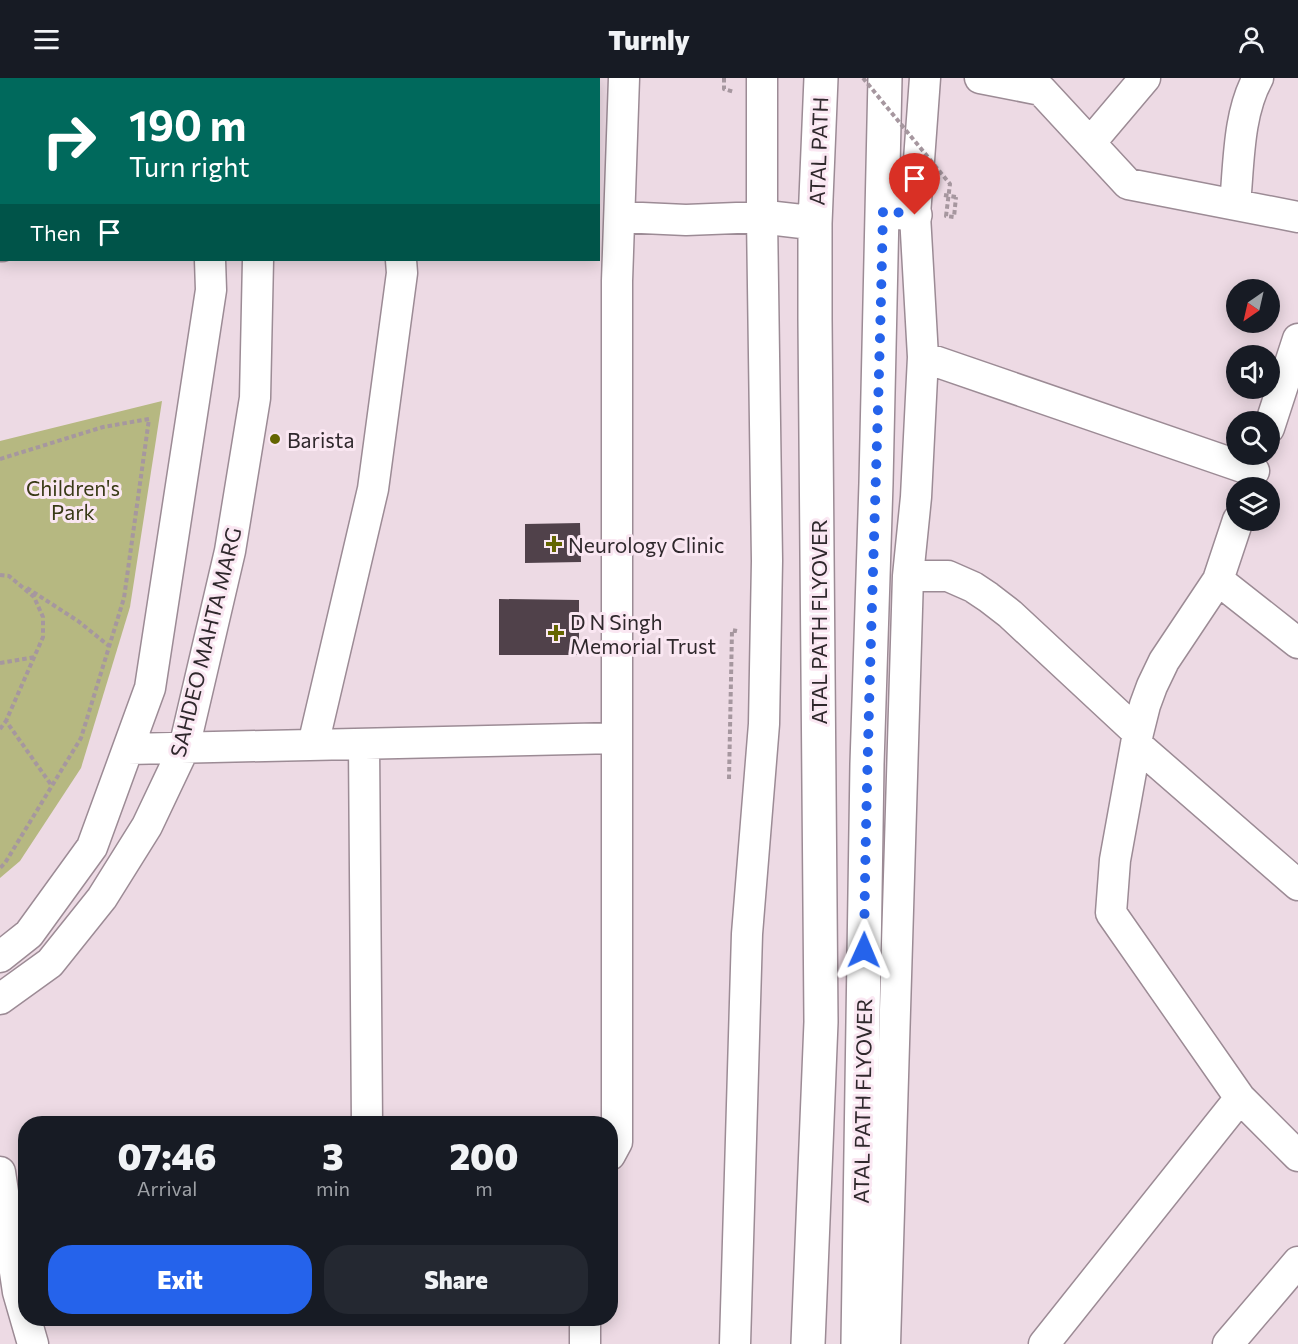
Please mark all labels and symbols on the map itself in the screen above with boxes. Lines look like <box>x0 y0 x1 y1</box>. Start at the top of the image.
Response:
street label: ATAL PATH <box>804 96 832 206</box>
pin <box>889 153 940 215</box>
north arrow <box>1226 279 1280 333</box>
place label: Barista <box>287 427 354 452</box>
marker: Barista <box>268 432 282 446</box>
park label: Children's Park <box>26 475 120 524</box>
street label: ATAL PATH FLYOVER <box>806 519 831 725</box>
street label: SAHDEO MAHTA MARG <box>164 525 246 759</box>
place label: Neurology Clinic <box>568 532 724 557</box>
marker: Neurology Clinic <box>545 535 563 553</box>
place label: D N Singh Memorial Trust <box>570 609 716 658</box>
marker: D N Singh Memorial Trust <box>547 624 565 642</box>
position arrow <box>832 918 896 982</box>
street label: ATAL PATH FLYOVER <box>848 998 876 1204</box>

